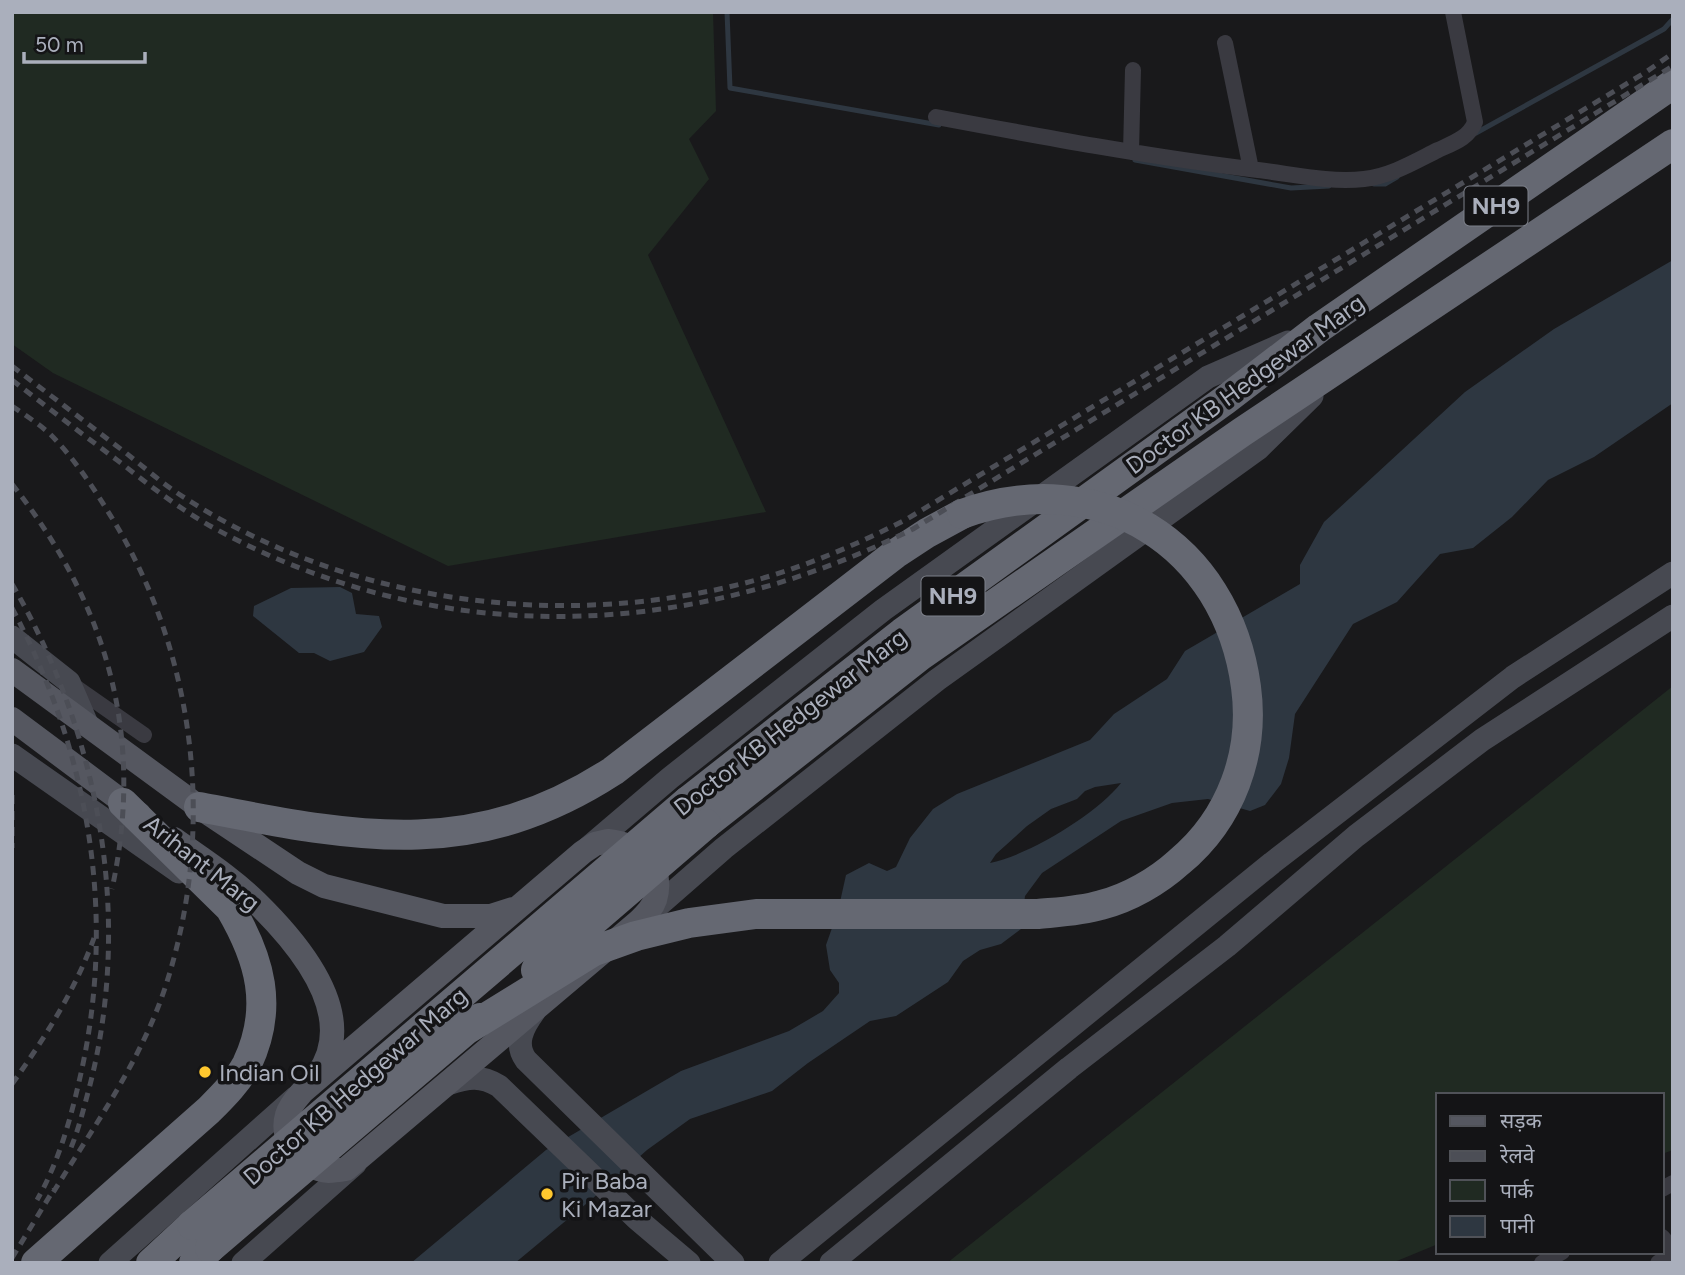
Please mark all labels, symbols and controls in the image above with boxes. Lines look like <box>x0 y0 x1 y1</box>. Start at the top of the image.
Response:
scale bar <box>24 21 145 65</box>
text: 50 m <box>35 32 84 57</box>
road number: NH9 <box>1464 186 1528 226</box>
street label: Doctor KB Hedgewar Marg <box>1120 288 1370 480</box>
road number: NH9 <box>922 576 984 616</box>
street label: Doctor KB Hedgewar Marg <box>668 622 912 822</box>
street label: Arihant Marg <box>138 809 266 917</box>
street label: Doctor KB Hedgewar Marg <box>237 981 473 1191</box>
place label: Indian Oil <box>219 1058 320 1087</box>
marker: Indian Oil <box>197 1064 213 1080</box>
legend <box>1436 1093 1664 1254</box>
text: सड़क <box>1500 1108 1542 1133</box>
text: रेलवे <box>1499 1143 1535 1168</box>
place label: Pir Baba Ki Mazar <box>561 1166 652 1223</box>
text: पार्क <box>1500 1178 1534 1203</box>
marker: Pir Baba Ki Mazar <box>539 1186 555 1202</box>
text: पानी <box>1500 1213 1535 1238</box>

